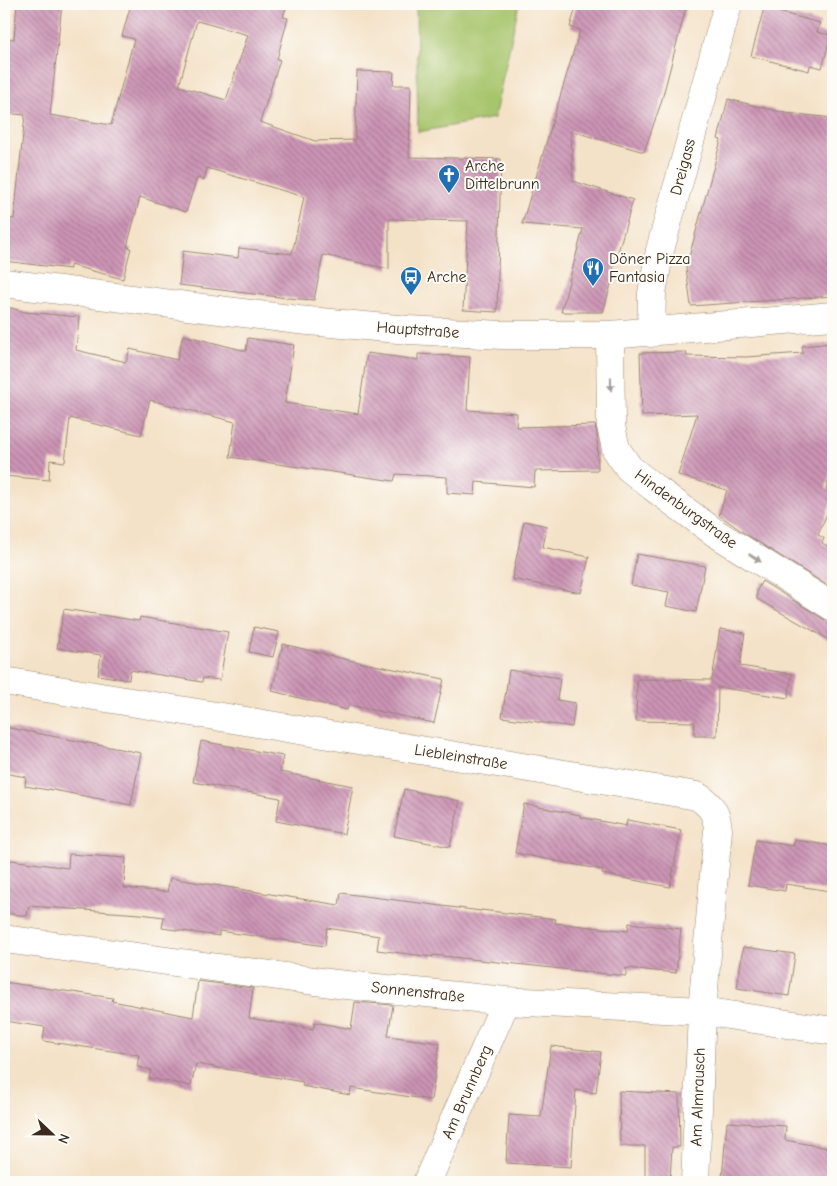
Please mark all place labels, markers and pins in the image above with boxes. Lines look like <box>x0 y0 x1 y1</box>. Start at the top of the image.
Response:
place label: Arche Dittelbrunn <box>465 157 540 193</box>
church icon: Arche Dittelbrunn <box>437 163 461 194</box>
place label: Döner Pizza Fantasia <box>609 250 690 286</box>
restaurant icon: Döner Pizza Fantasia <box>581 256 605 287</box>
bus stop icon: Arche <box>399 265 423 296</box>
place label: Arche <box>427 268 466 286</box>

